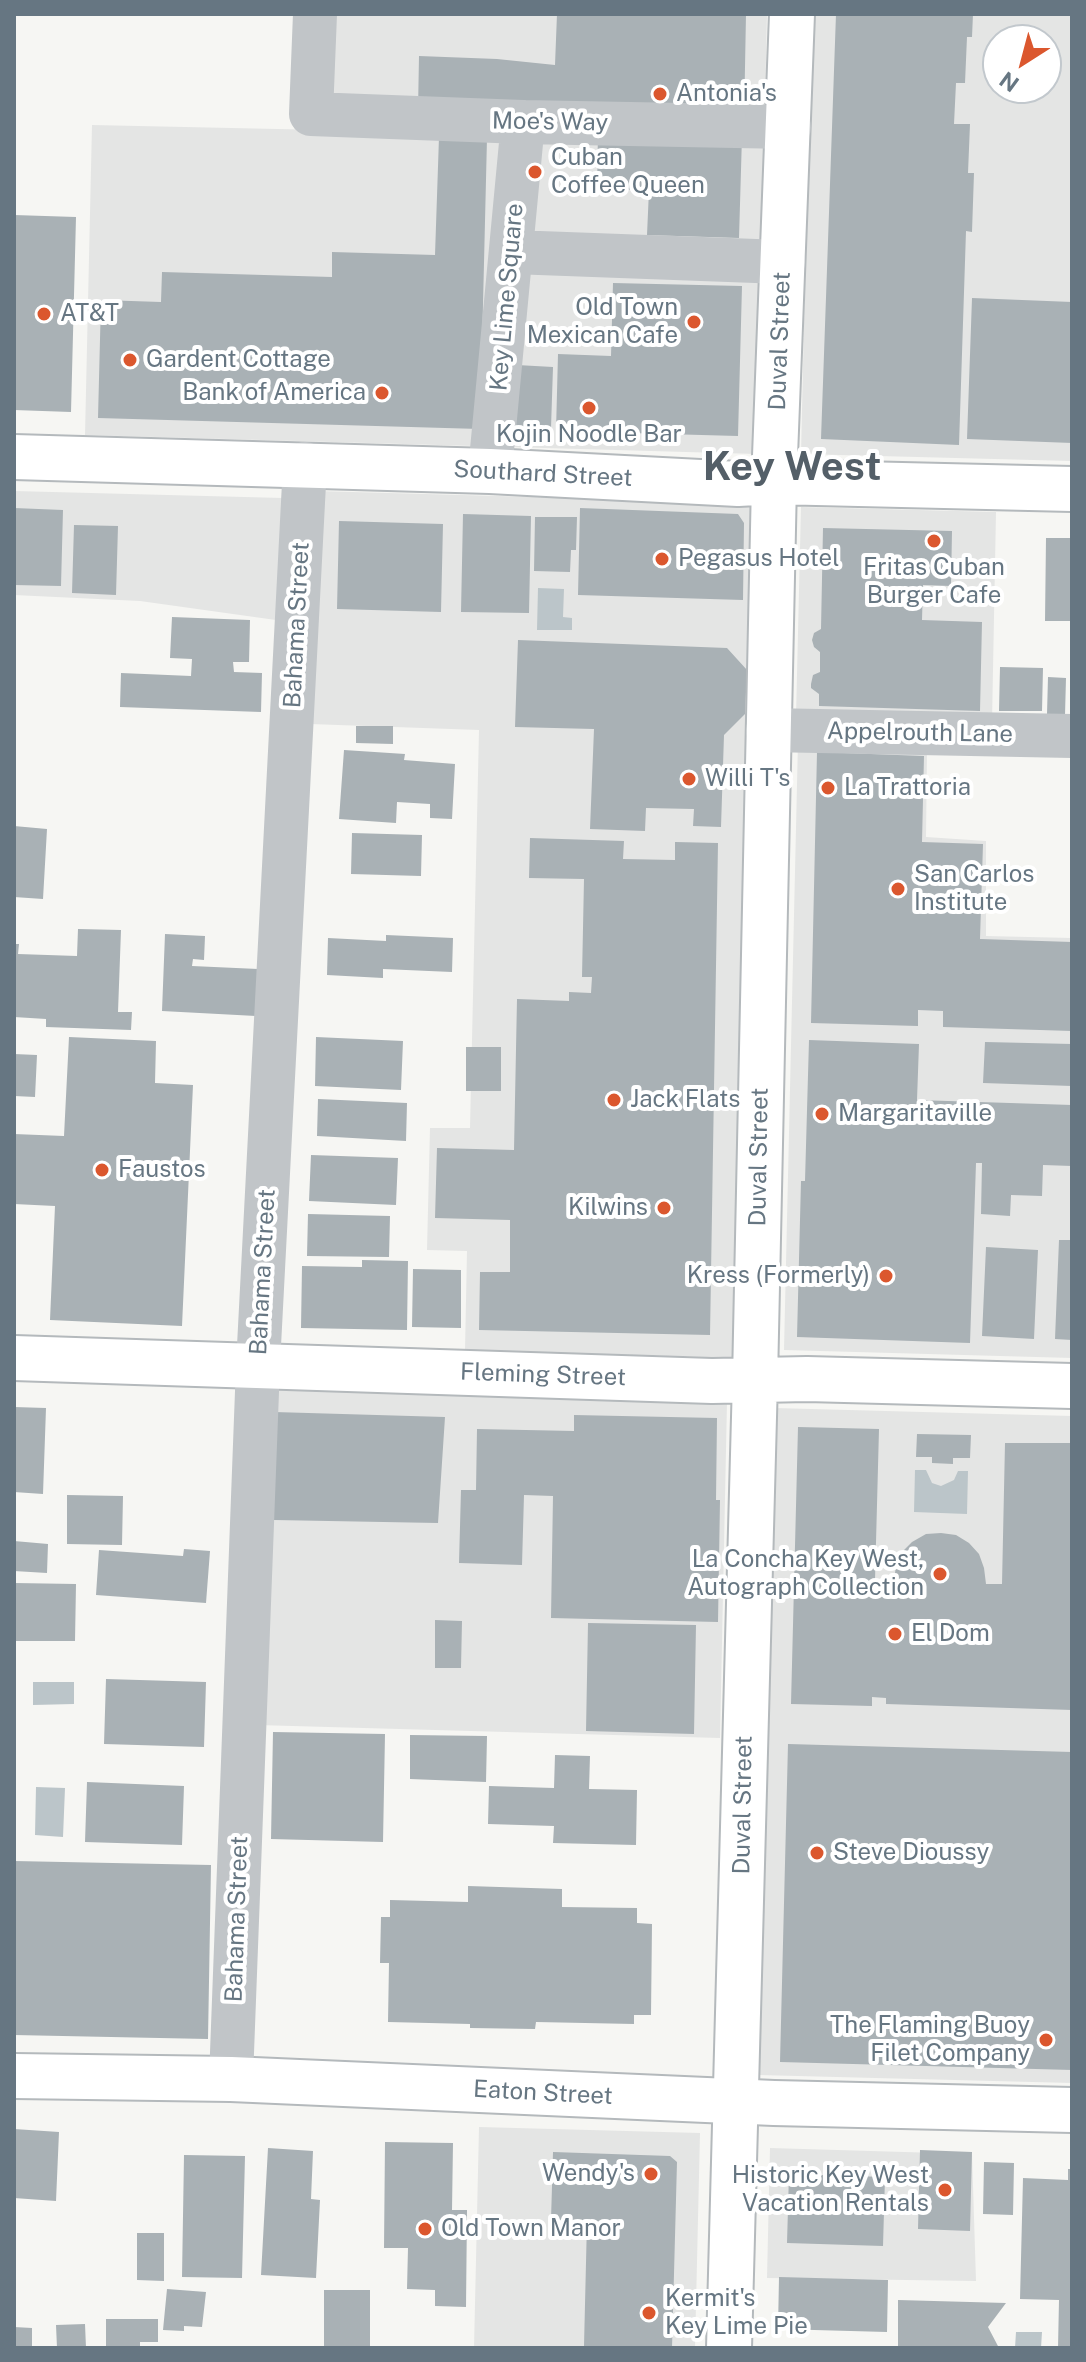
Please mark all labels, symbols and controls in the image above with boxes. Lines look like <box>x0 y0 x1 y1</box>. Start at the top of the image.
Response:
north arrow <box>982 24 1062 104</box>
text: N <box>994 66 1024 97</box>
place label: Antonia's <box>676 80 777 108</box>
marker: Antonia's <box>651 85 669 103</box>
street label: Moe's Way <box>492 107 608 137</box>
place label: Cuban Coffee Queen <box>551 144 705 200</box>
marker: Cuban Coffee Queen <box>526 163 544 181</box>
street label: Key Lime Square <box>484 202 530 392</box>
street label: Duval Street <box>763 271 797 411</box>
place label: Old Town Mexican Cafe <box>527 294 678 350</box>
place label: AT&T <box>60 300 119 328</box>
marker: AT&T <box>35 305 53 323</box>
marker: Old Town Mexican Cafe <box>685 313 703 331</box>
place label: Gardent Cottage <box>146 346 331 374</box>
marker: Gardent Cottage <box>121 351 139 369</box>
place label: Bank of America <box>182 379 366 407</box>
marker: Bank of America <box>373 384 391 402</box>
marker: Kojin Noodle Bar <box>580 399 598 417</box>
place label: Kojin Noodle Bar <box>496 421 682 449</box>
district label: Key West <box>703 444 881 492</box>
street label: Southard Street <box>453 455 633 493</box>
marker: Fritas Cuban Burger Cafe <box>925 532 943 550</box>
street label: Bahama Street <box>278 541 316 709</box>
place label: Pegasus Hotel <box>678 545 839 573</box>
marker: Pegasus Hotel <box>653 550 671 568</box>
place label: Fritas Cuban Burger Cafe <box>863 554 1005 610</box>
street label: Appelrouth Lane <box>827 717 1013 749</box>
place label: Willi T's <box>705 765 790 793</box>
marker: Willi T's <box>680 770 698 788</box>
place label: La Trattoria <box>844 774 971 802</box>
marker: La Trattoria <box>819 779 837 797</box>
place label: San Carlos Institute <box>914 861 1034 917</box>
marker: San Carlos Institute <box>889 880 907 898</box>
place label: Jack Flats <box>630 1086 740 1114</box>
street label: Duval Street <box>743 1087 775 1227</box>
marker: Jack Flats <box>605 1091 623 1109</box>
place label: Margaritaville <box>838 1100 992 1128</box>
marker: Margaritaville <box>813 1105 831 1123</box>
place label: Faustos <box>118 1156 206 1184</box>
marker: Faustos <box>93 1161 111 1179</box>
street label: Bahama Street <box>244 1188 282 1356</box>
place label: Kilwins <box>568 1194 648 1222</box>
marker: Kilwins <box>655 1199 673 1217</box>
place label: Kress (Formerly) <box>687 1262 870 1290</box>
marker: Kress (Formerly) <box>877 1267 895 1285</box>
street label: Fleming Street <box>459 1358 627 1392</box>
place label: La Concha Key West, Autograph Collection <box>687 1546 924 1602</box>
marker: La Concha Key West, Autograph Collection <box>931 1565 949 1583</box>
place label: El Dom <box>911 1620 990 1648</box>
marker: El Dom <box>886 1625 904 1643</box>
street label: Duval Street <box>727 1735 759 1875</box>
street label: Bahama Street <box>220 1835 254 2003</box>
place label: Steve Dioussy <box>833 1839 989 1867</box>
marker: Steve Dioussy <box>808 1844 826 1862</box>
place label: The Flaming Buoy Filet Company <box>830 2012 1030 2068</box>
marker: The Flaming Buoy Filet Company <box>1037 2031 1055 2049</box>
street label: Eaton Street <box>472 2075 614 2111</box>
place label: Wendy's <box>542 2160 635 2188</box>
place label: Historic Key West Vacation Rentals <box>732 2162 929 2218</box>
marker: Wendy's <box>642 2165 660 2183</box>
marker: Historic Key West Vacation Rentals <box>936 2181 954 2199</box>
place label: Old Town Manor <box>441 2215 621 2243</box>
marker: Old Town Manor <box>416 2220 434 2238</box>
place label: Kermit's Key Lime Pie <box>665 2285 808 2341</box>
marker: Kermit's Key Lime Pie <box>640 2304 658 2322</box>

